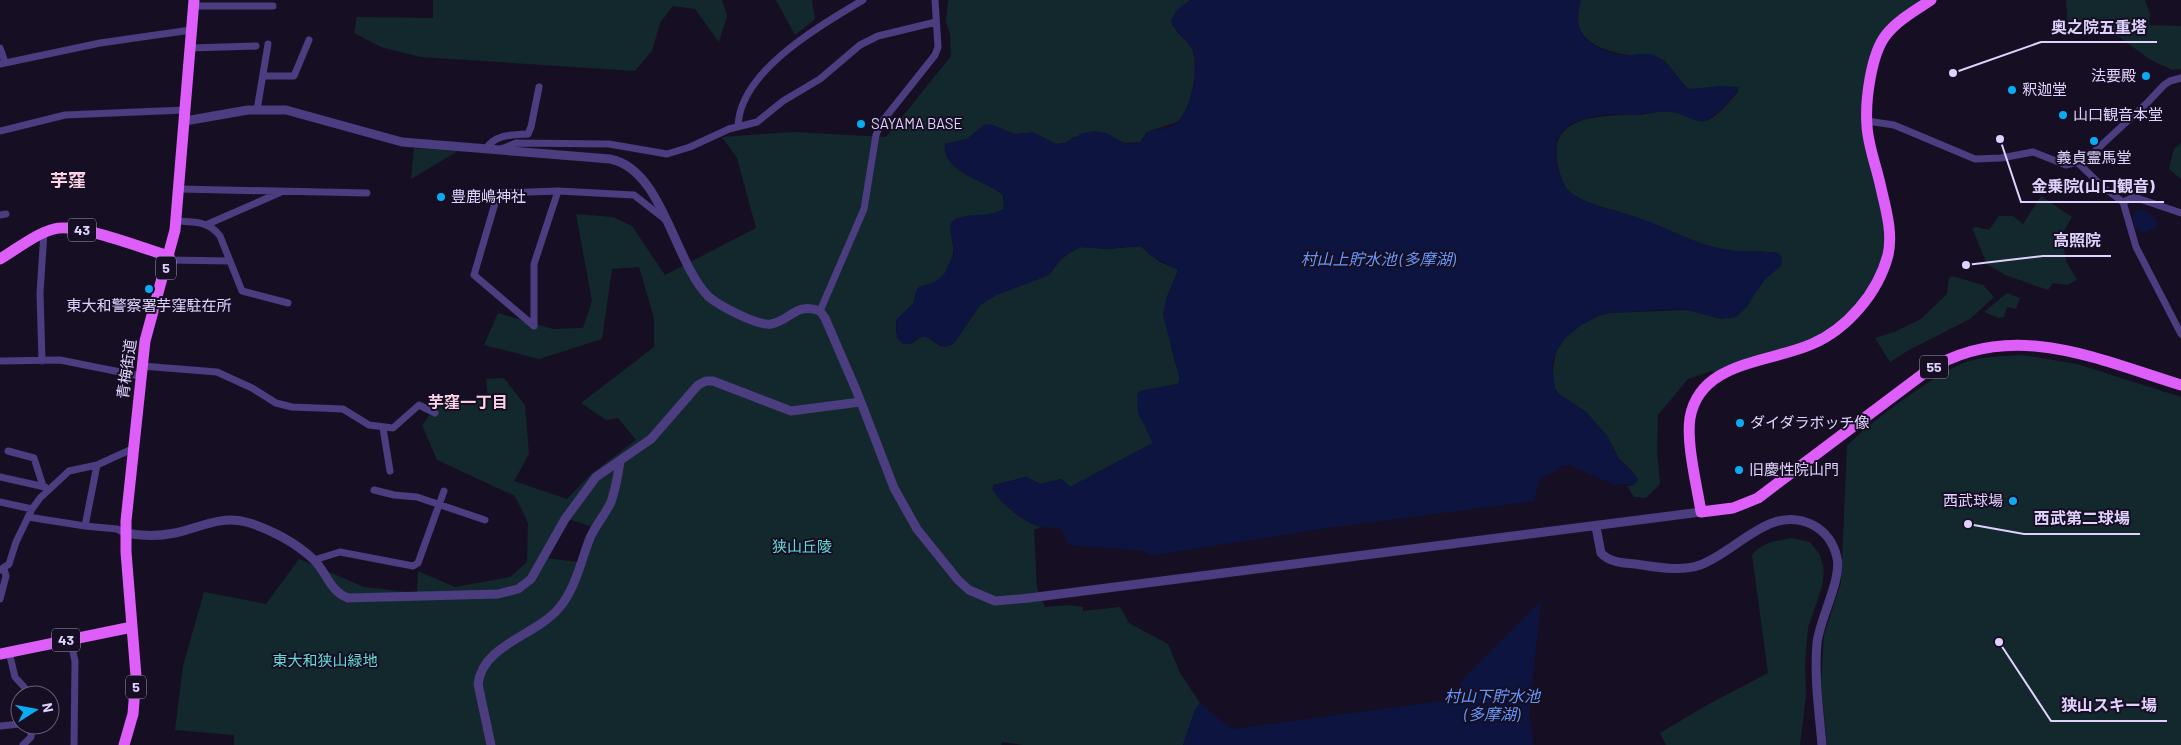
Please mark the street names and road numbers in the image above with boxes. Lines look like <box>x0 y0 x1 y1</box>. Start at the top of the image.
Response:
road number: 43 <box>68 218 96 242</box>
road number: 5 <box>156 256 176 280</box>
street label: 青梅街道 <box>113 338 139 400</box>
road number: 55 <box>1920 356 1948 378</box>
road number: 43 <box>52 628 80 652</box>
road number: 5 <box>126 676 146 699</box>

